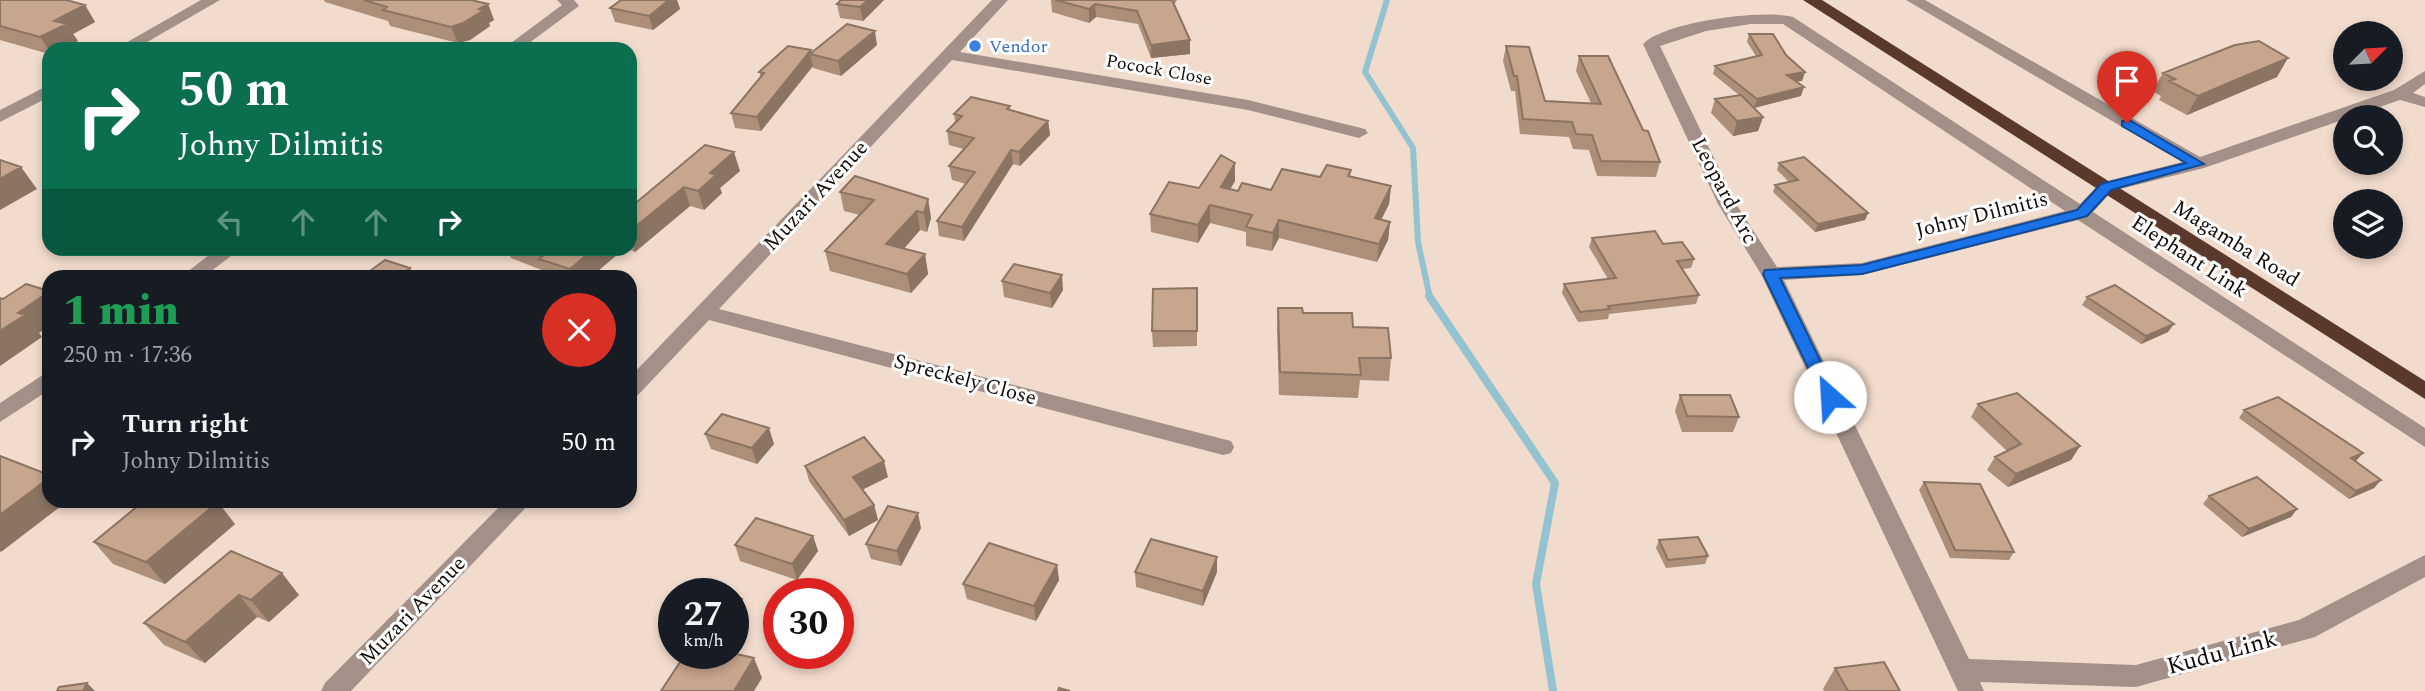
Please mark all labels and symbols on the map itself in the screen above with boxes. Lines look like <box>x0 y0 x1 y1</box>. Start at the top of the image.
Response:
north arrow <box>2333 21 2403 91</box>
place label: Vendor <box>989 33 1048 60</box>
marker: Vendor <box>967 38 983 54</box>
street label: Pocock Close <box>1104 47 1214 93</box>
pin <box>2097 51 2157 123</box>
street label: Leopard Arc <box>1683 132 1765 250</box>
street label: Muzari Avenue <box>756 133 876 259</box>
street label: Johny Dilmitis <box>1912 183 2052 247</box>
street label: Magamba Road <box>2166 192 2306 296</box>
street label: Elephant Link <box>2125 207 2254 307</box>
street label: Spreckely Close <box>890 346 1040 414</box>
position arrow <box>1793 360 1867 434</box>
street label: Muzari Avenue <box>352 549 474 673</box>
speed limit sign: 30 <box>763 578 854 669</box>
street label: Kudu Link <box>2163 621 2281 685</box>

